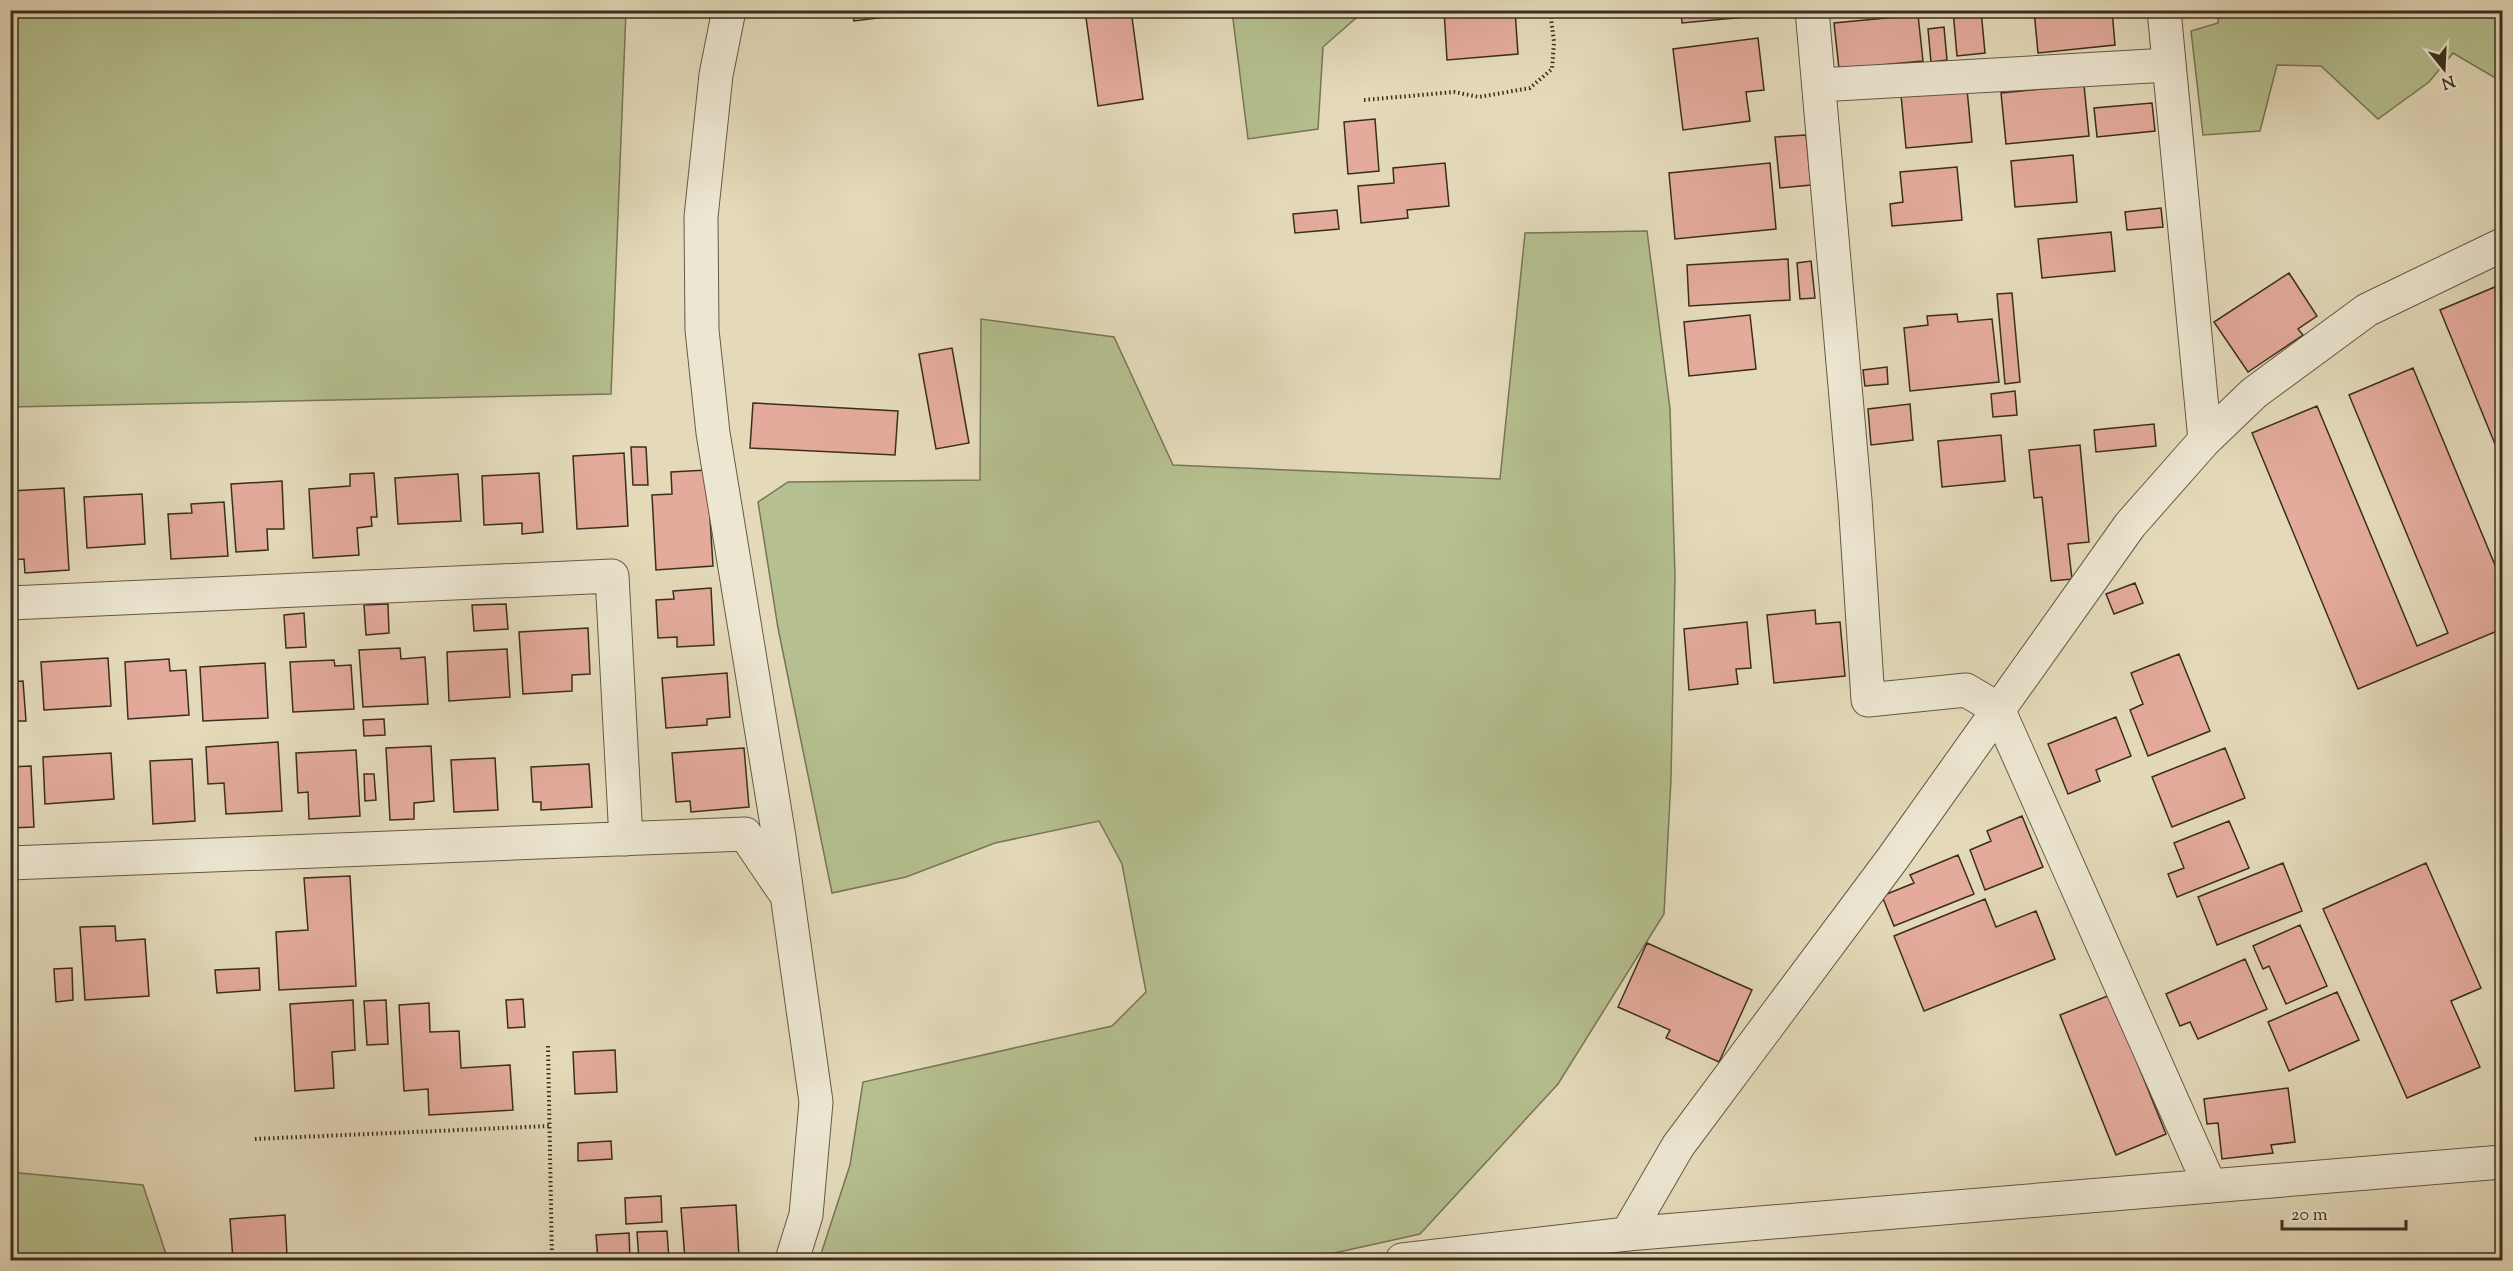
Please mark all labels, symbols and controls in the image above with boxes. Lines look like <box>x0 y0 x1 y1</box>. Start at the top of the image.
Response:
north arrow <box>2414 39 2474 99</box>
text: N <box>2438 68 2457 94</box>
scale bar <box>2282 1193 2406 1231</box>
text: 20 m <box>2291 1203 2328 1229</box>

